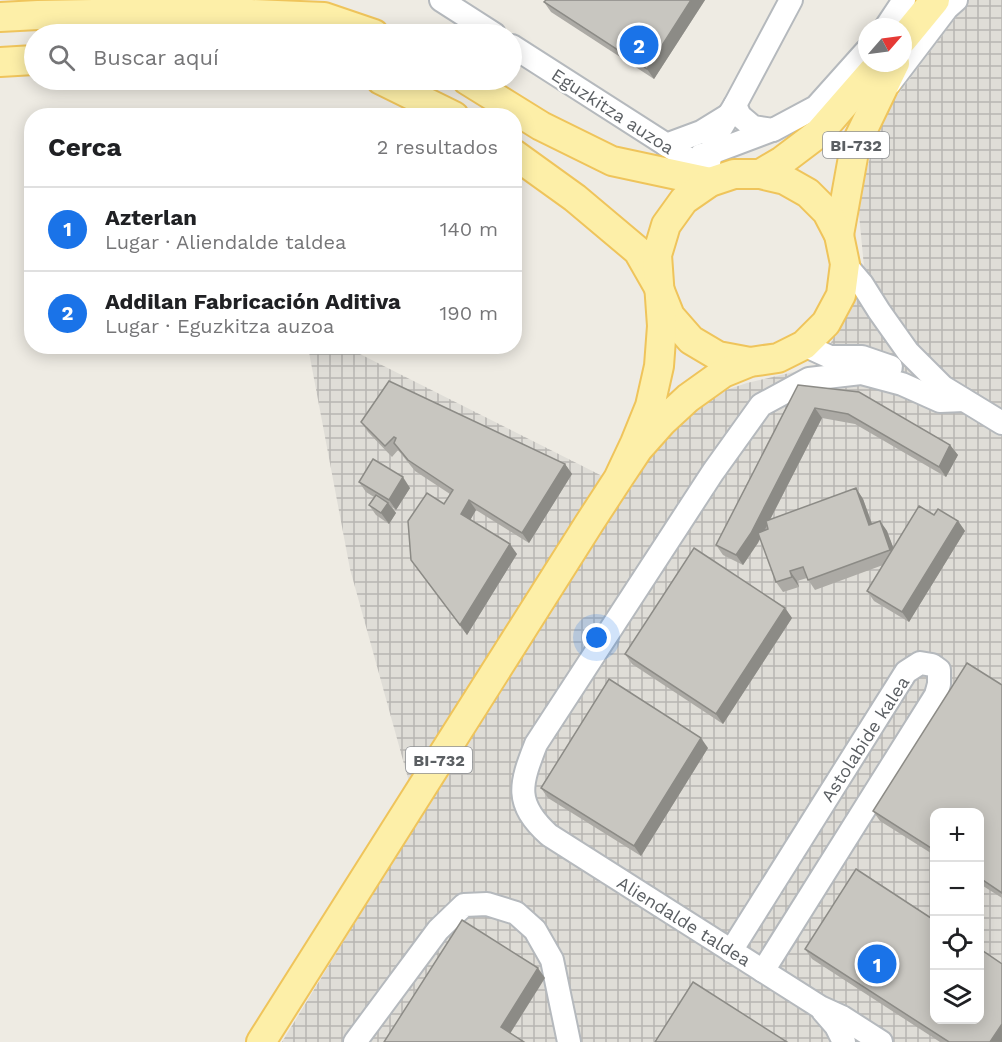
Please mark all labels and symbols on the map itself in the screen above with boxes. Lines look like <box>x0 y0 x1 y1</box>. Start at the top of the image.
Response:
north arrow <box>858 18 912 72</box>
pin: 2 <box>620 22 658 68</box>
street label: Eguzkitza auzoa <box>548 64 678 158</box>
road number: BI-732 <box>823 132 889 158</box>
your location <box>582 623 611 652</box>
street label: Astolabide kalea <box>817 672 913 806</box>
road number: BI-732 <box>406 747 472 773</box>
street label: Aliendalde taldea <box>613 871 755 971</box>
pin: 1 <box>858 942 896 986</box>

